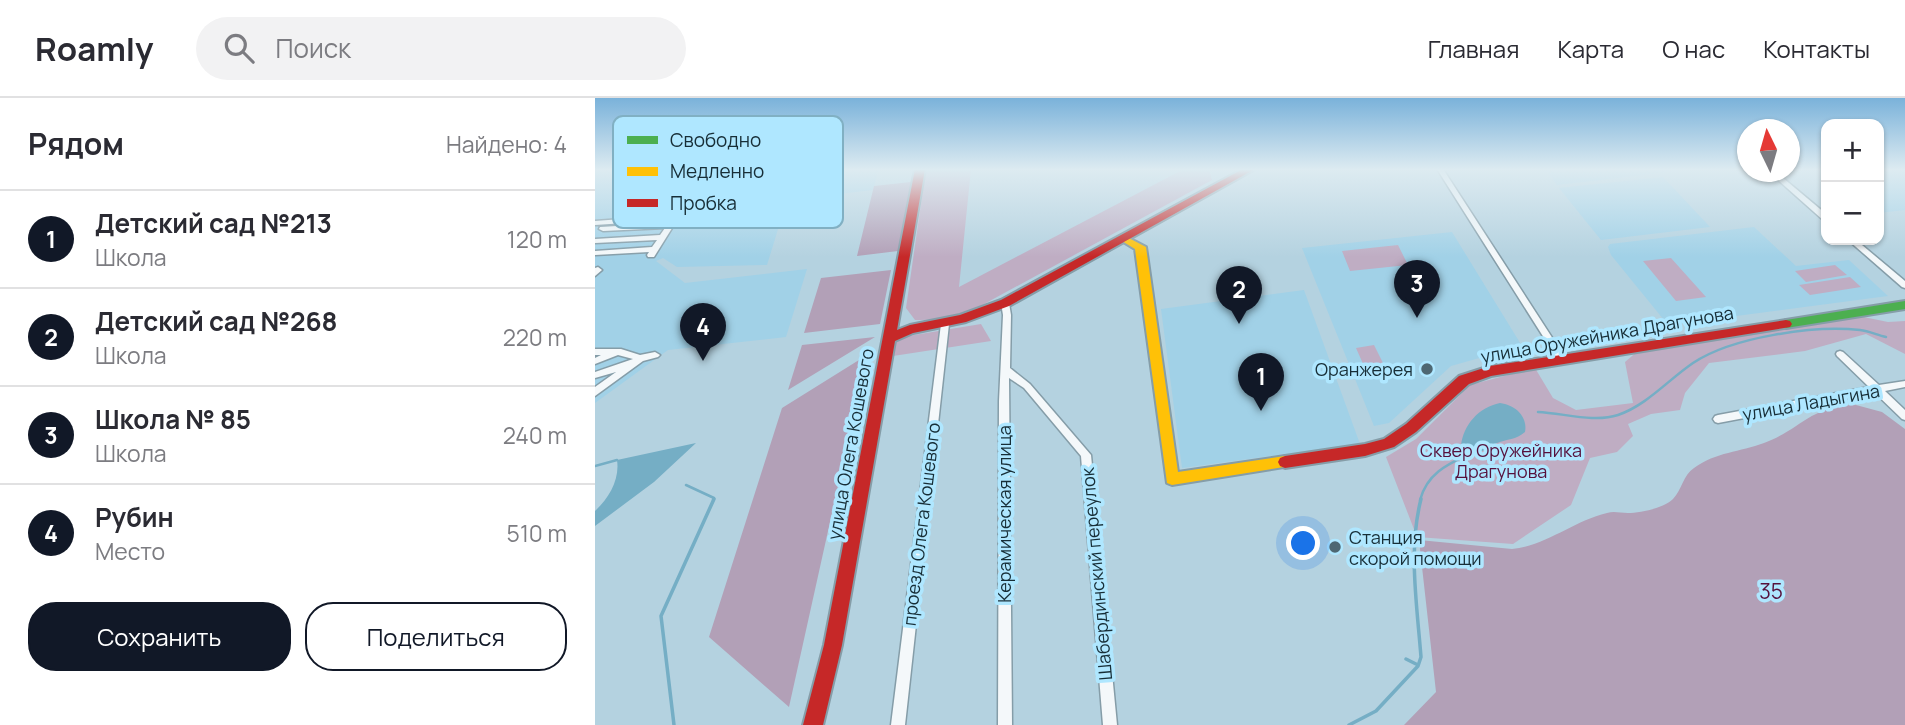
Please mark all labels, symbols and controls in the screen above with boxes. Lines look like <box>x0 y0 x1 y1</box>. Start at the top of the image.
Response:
search box <box>196 17 686 80</box>
text: Roamly <box>35 26 154 71</box>
icon: search <box>220 29 258 67</box>
text: Поиск <box>276 30 351 66</box>
text: Главная <box>1428 32 1519 65</box>
text: Карта <box>1557 32 1624 65</box>
text: О нас <box>1662 32 1725 65</box>
text: Контакты <box>1763 32 1870 65</box>
legend <box>613 116 843 228</box>
north arrow <box>1737 119 1800 182</box>
map controls <box>1821 119 1884 245</box>
button: + <box>1821 119 1884 182</box>
text: Рядом <box>28 123 124 164</box>
text: Свободно <box>670 127 761 153</box>
text: Найдено: 4 <box>446 128 567 160</box>
text: Медленно <box>670 158 764 184</box>
button: − <box>1821 182 1884 245</box>
text: Пробка <box>670 190 737 216</box>
text: Детский сад №213 <box>95 205 332 241</box>
text: 1 <box>46 223 56 255</box>
text: 120 m <box>507 223 567 255</box>
text: Школа <box>95 241 167 273</box>
pin: 3 <box>1394 260 1440 318</box>
pin: 2 <box>1216 266 1262 324</box>
street label: улица Оружейника Драгунова <box>1479 300 1735 368</box>
text: Детский сад №268 <box>95 303 337 339</box>
pin: 4 <box>680 303 726 361</box>
text: 2 <box>44 321 58 353</box>
text: 220 m <box>503 321 567 353</box>
text: Школа <box>95 339 167 371</box>
street label: улица Олега Кошевого <box>821 346 879 542</box>
pin: 1 <box>1238 353 1284 411</box>
place label: Оранжерея <box>1315 357 1413 381</box>
marker: Оранжерея <box>1419 361 1435 377</box>
street label: улица Ладыгина <box>1740 378 1882 426</box>
text: Школа № 85 <box>95 401 251 437</box>
text: 3 <box>44 419 58 451</box>
text: 240 m <box>503 419 567 451</box>
street label: проезд Олега Кошевого <box>897 421 945 627</box>
street label: Керамическая улица <box>992 425 1016 603</box>
text: Школа <box>95 437 167 469</box>
park label: Сквер Оружейника Драгунова <box>1420 438 1582 483</box>
street label: Шабердинский переулок <box>1075 466 1117 681</box>
text: Рубин <box>95 499 174 535</box>
text: 4 <box>44 517 58 549</box>
text: 510 m <box>507 517 567 549</box>
place label: Станция скорой помощи <box>1349 525 1482 570</box>
your location <box>1286 526 1320 560</box>
text: Место <box>95 535 165 567</box>
marker: Станция скорой помощи <box>1327 539 1343 555</box>
park label: 35 <box>1759 577 1783 605</box>
button: Сохранить <box>28 602 291 671</box>
button: Поделиться <box>305 602 567 671</box>

